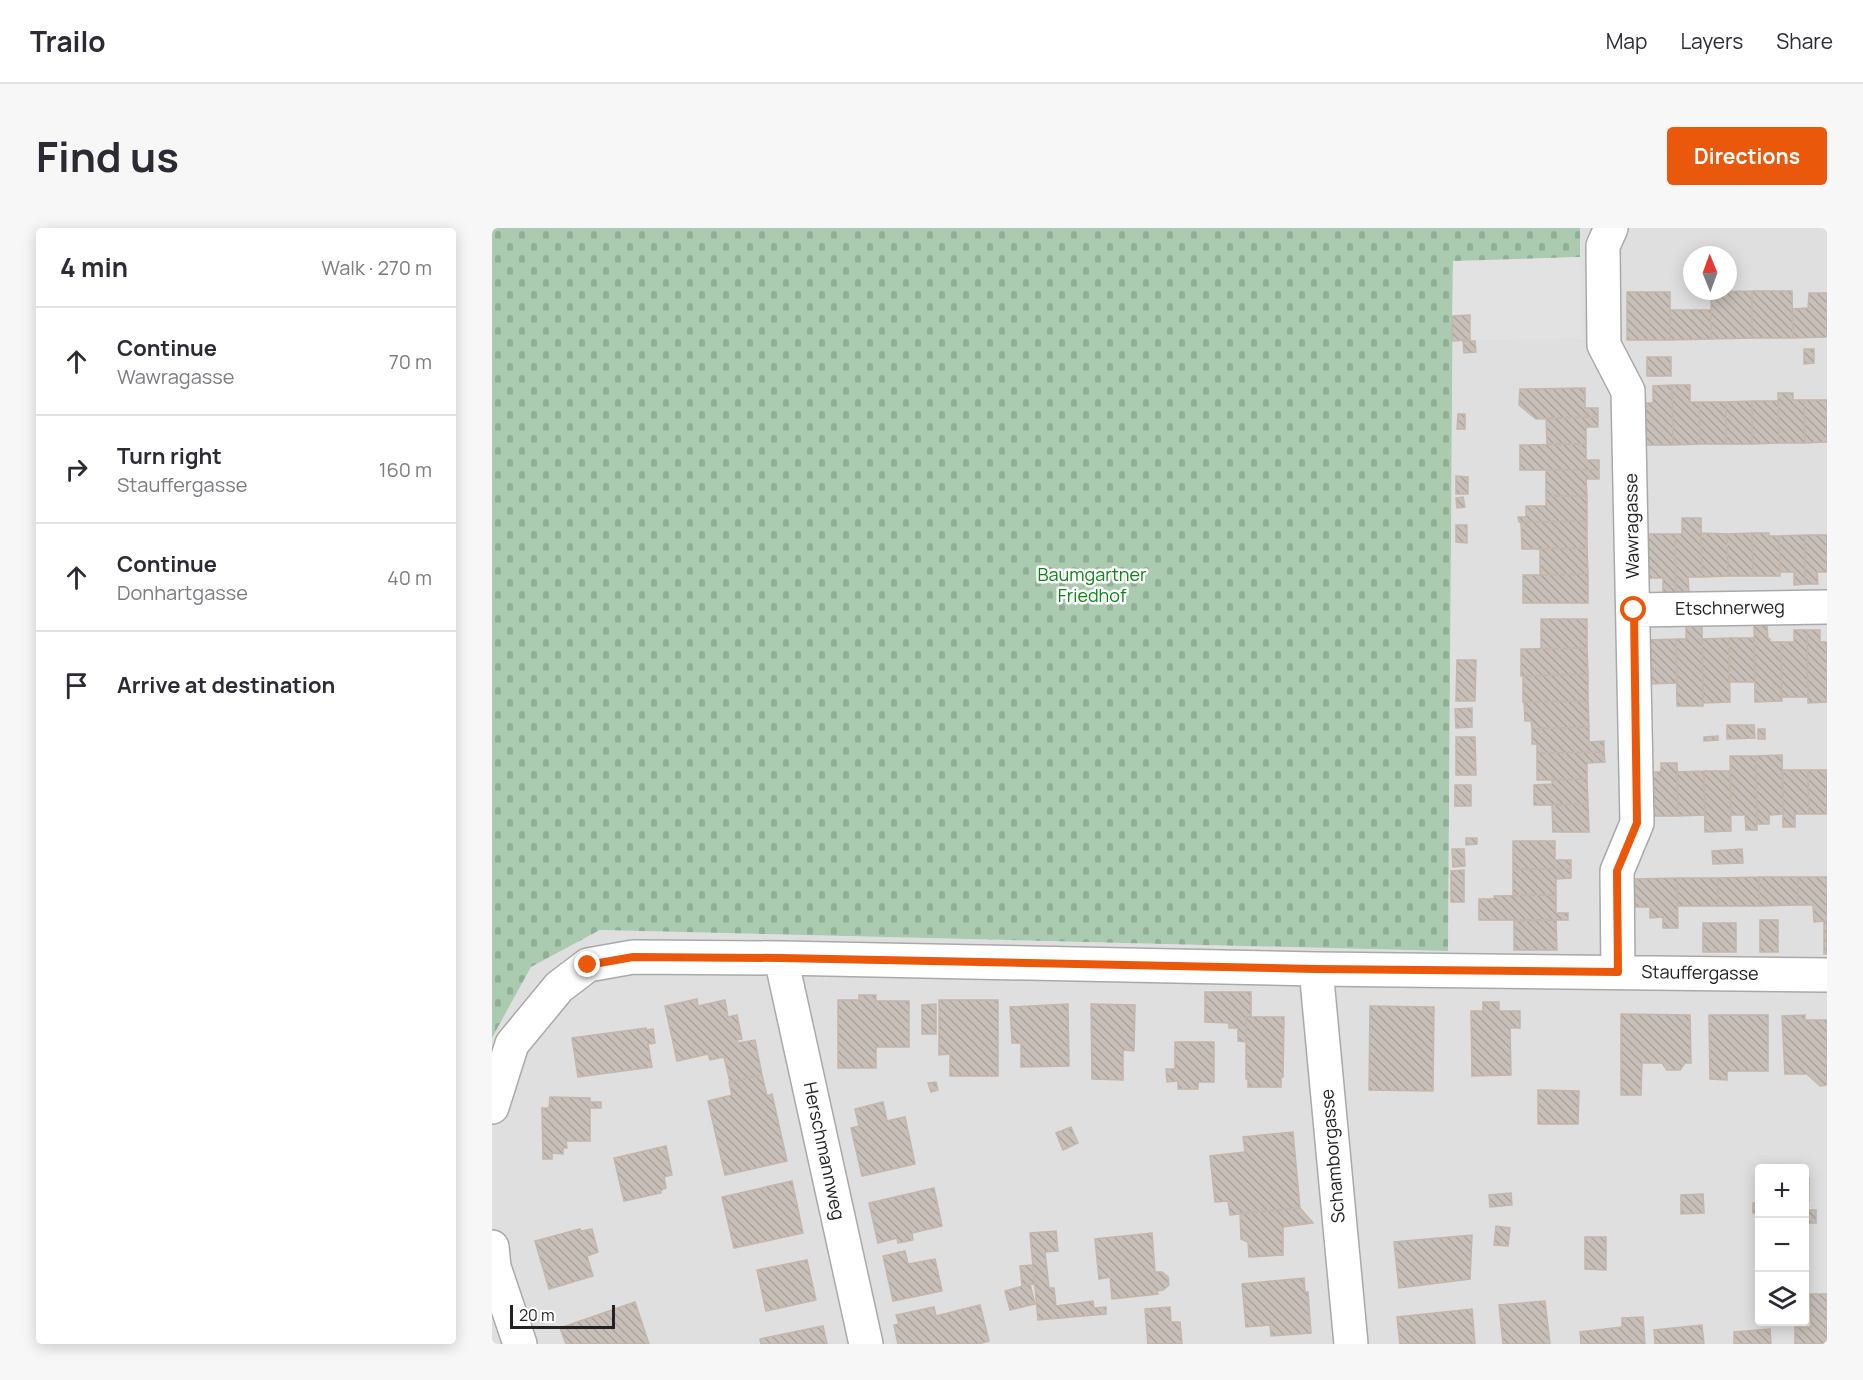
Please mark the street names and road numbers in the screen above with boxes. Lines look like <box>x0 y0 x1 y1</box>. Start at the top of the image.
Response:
street label: Wawragasse <box>1618 473 1644 579</box>
street label: Etschnerweg <box>1675 594 1785 620</box>
street label: Stauffergasse <box>1641 959 1759 985</box>
street label: Herschmannweg <box>799 1080 851 1222</box>
street label: Schamborgasse <box>1314 1088 1350 1224</box>

